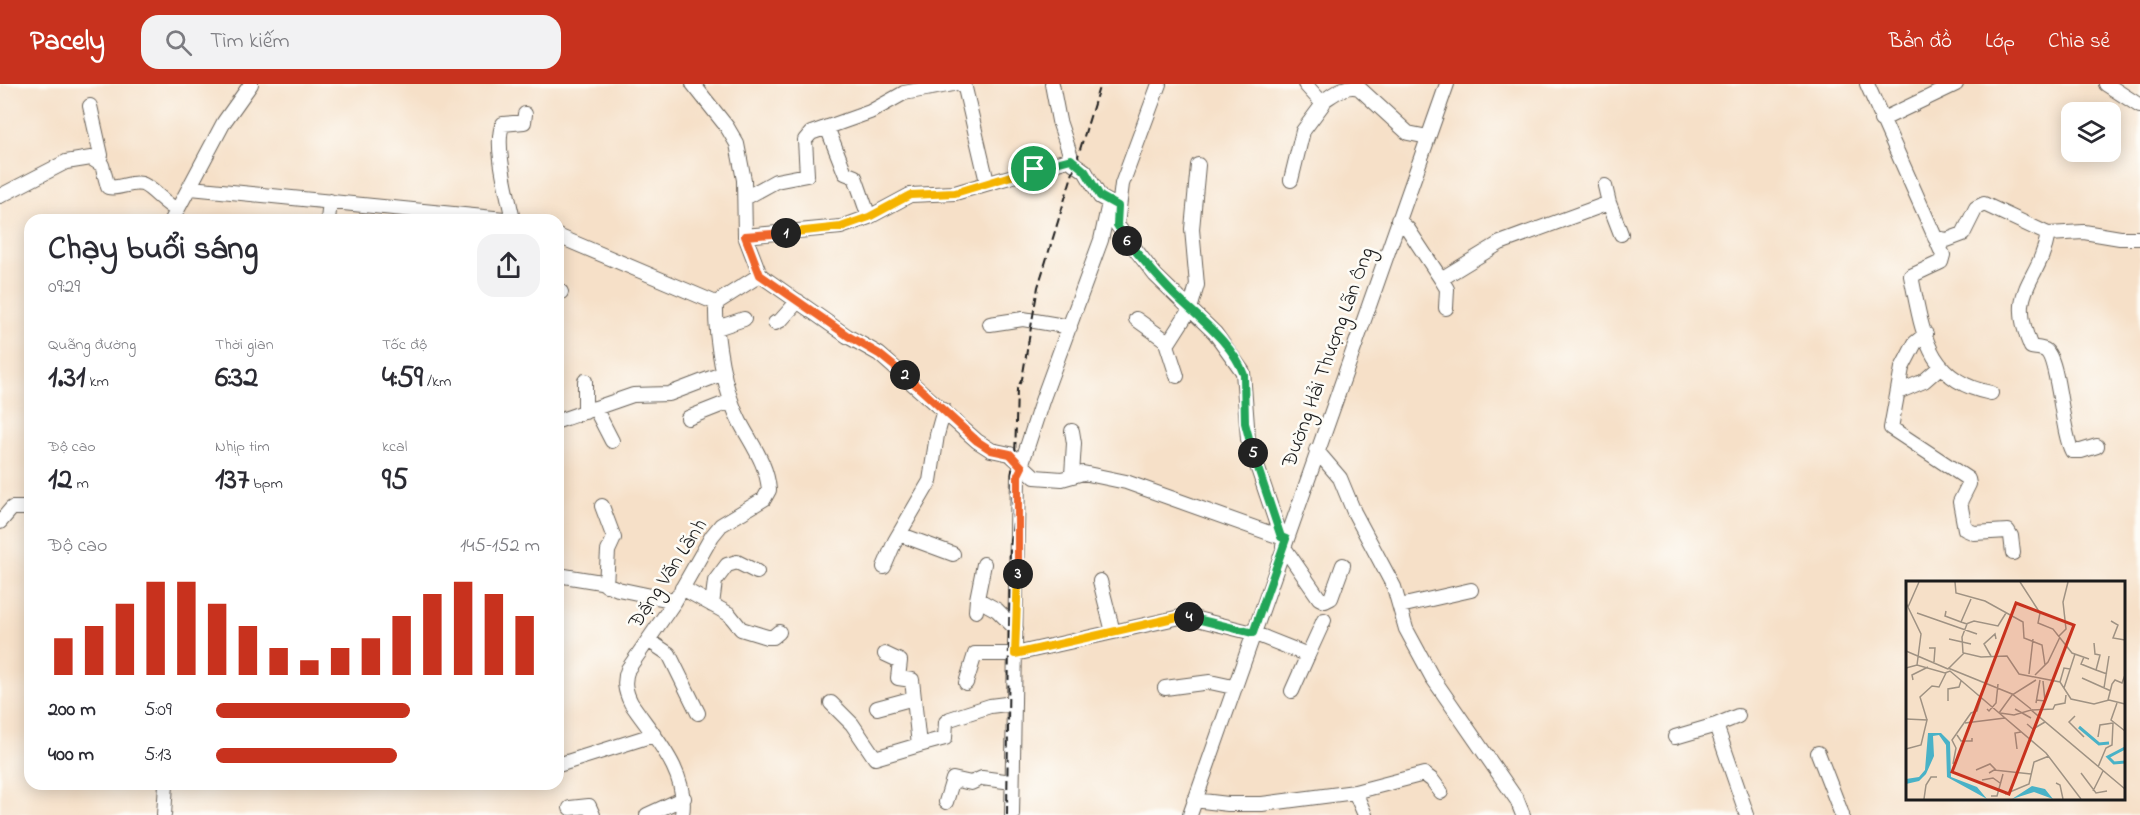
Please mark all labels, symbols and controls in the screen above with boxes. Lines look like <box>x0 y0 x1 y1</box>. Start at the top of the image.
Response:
search box <box>141 15 561 69</box>
text: Pacely <box>30 22 105 63</box>
icon: search <box>162 26 195 59</box>
text: Tìm kiếm <box>210 26 290 58</box>
text: Bản đồ <box>1889 27 1952 57</box>
text: Lớp <box>1985 27 2015 57</box>
text: Chia sẻ <box>2048 27 2110 57</box>
map controls <box>2061 102 2121 162</box>
button: layers <box>2061 102 2121 162</box>
pin <box>1008 143 1059 194</box>
icon: arrive <box>1017 152 1050 185</box>
pin: 1 <box>771 218 801 248</box>
text: 1 <box>783 221 789 245</box>
text: Chạy buổi sáng <box>48 226 258 274</box>
pin: 6 <box>1112 226 1142 256</box>
text: 6 <box>1123 229 1131 253</box>
button: share <box>477 234 540 297</box>
street label: Đường Hải Thượng Lãn Ông <box>1275 243 1385 474</box>
text: 09:29 <box>48 273 80 302</box>
text: Quãng đường <box>48 333 136 357</box>
text: Thời gian <box>215 333 274 357</box>
text: Tốc độ <box>382 333 427 357</box>
text: 1.31 <box>48 357 86 401</box>
text: 6:32 <box>215 357 258 401</box>
text: 4:59 <box>382 357 423 401</box>
pin: 2 <box>890 360 920 390</box>
text: 2 <box>901 363 909 387</box>
text: km <box>86 370 109 394</box>
text: /km <box>423 370 452 394</box>
text: Độ cao <box>48 435 96 459</box>
text: Nhịp tim <box>215 435 270 459</box>
text: kcal <box>382 435 407 459</box>
pin: 5 <box>1238 438 1268 468</box>
text: 5 <box>1248 441 1258 465</box>
text: 12 <box>48 459 72 503</box>
text: 137 <box>215 459 249 503</box>
text: 95 <box>382 459 408 503</box>
text: m <box>72 472 89 496</box>
text: bpm <box>249 472 283 496</box>
street label: Đặng Văn Lãnh <box>621 513 717 637</box>
text: Độ cao <box>48 532 108 561</box>
text: 145–152 m <box>460 532 540 561</box>
pin: 3 <box>1003 559 1033 589</box>
text: 3 <box>1015 562 1021 586</box>
inset map <box>1906 581 2125 800</box>
pin: 4 <box>1174 602 1204 632</box>
text: 4 <box>1186 605 1192 629</box>
text: 200 m <box>48 696 96 725</box>
text: 5:09 <box>144 696 172 725</box>
text: 400 m <box>48 741 94 770</box>
text: 5:13 <box>144 741 172 770</box>

